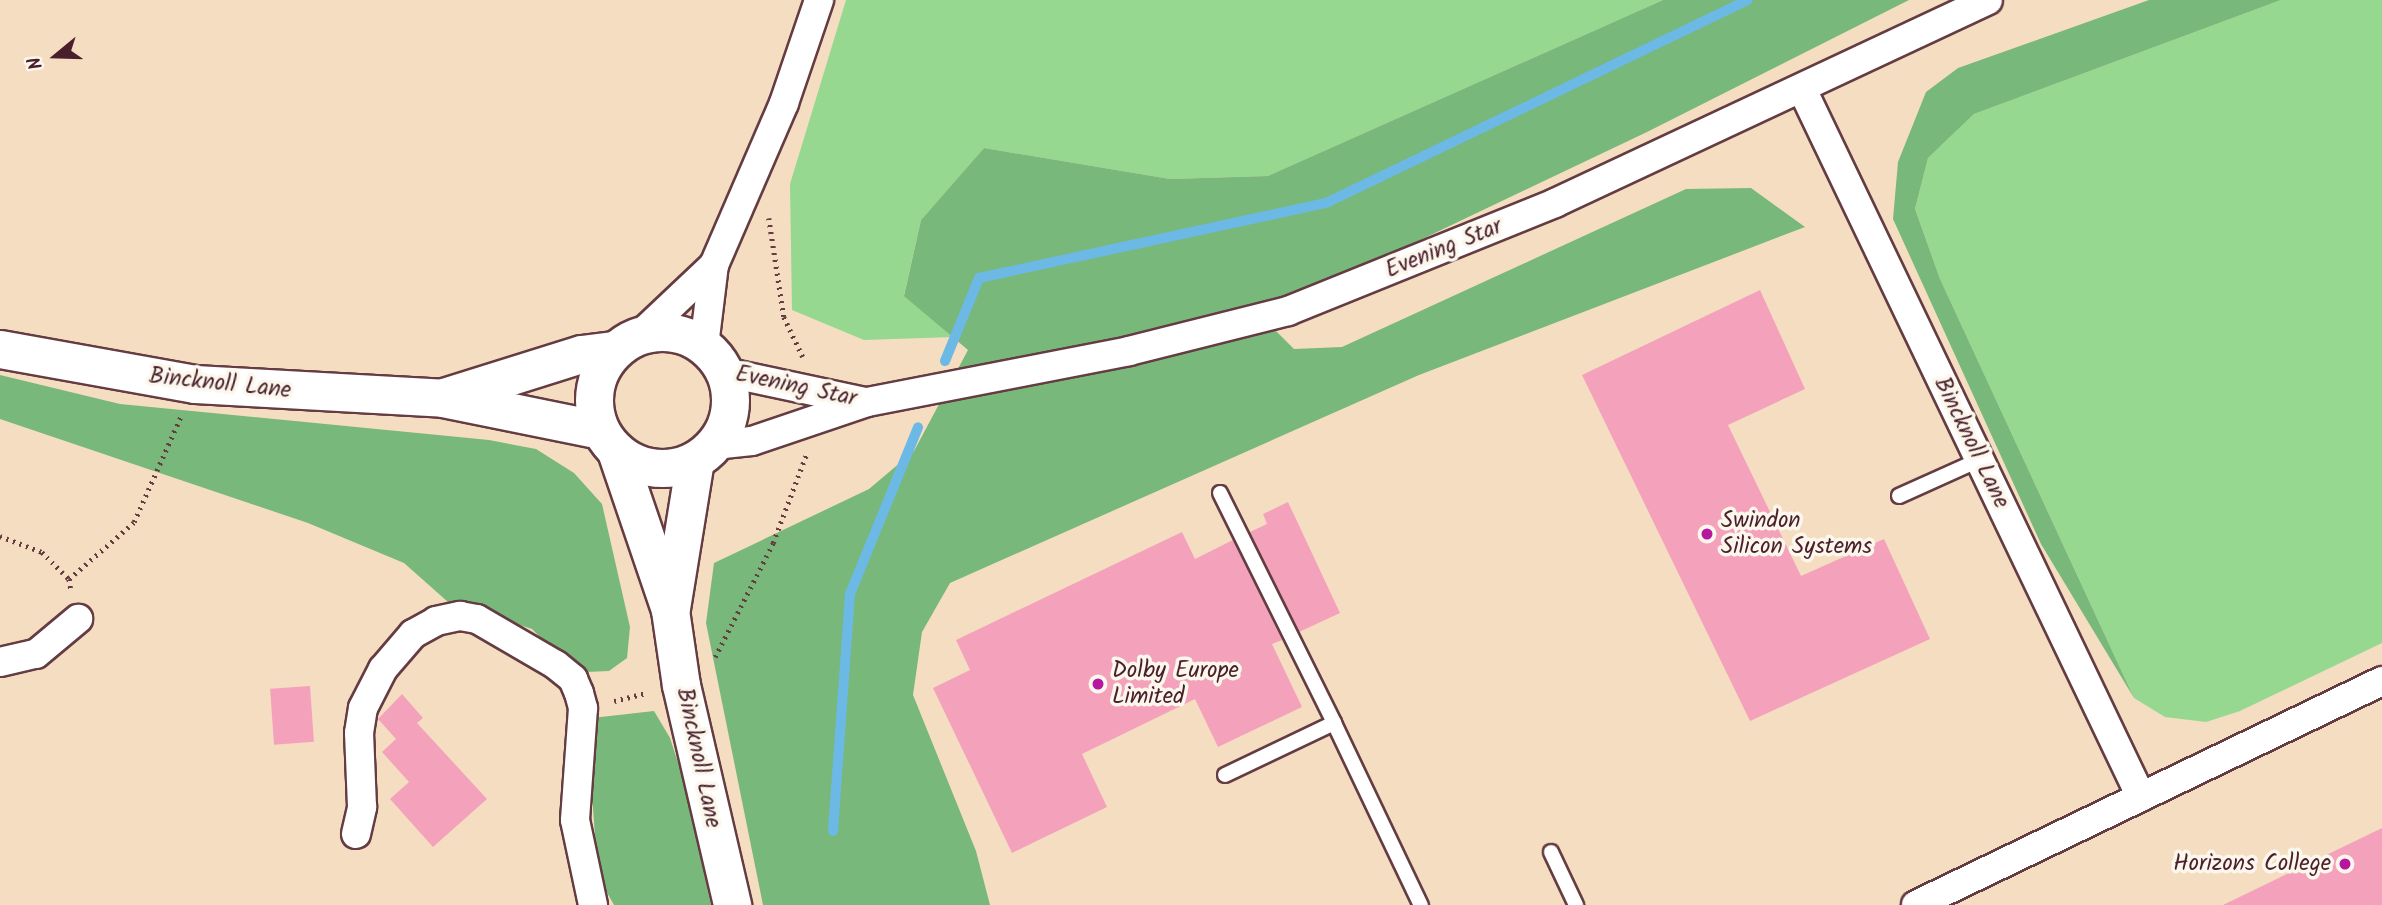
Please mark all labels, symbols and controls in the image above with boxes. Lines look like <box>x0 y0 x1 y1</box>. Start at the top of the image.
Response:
north arrow <box>21 21 91 91</box>
text: N <box>20 52 52 73</box>
street label: Evening Star <box>1382 213 1506 285</box>
street label: Evening Star <box>733 361 859 413</box>
street label: Bincknoll Lane <box>148 363 292 405</box>
street label: Bincknoll Lane <box>1927 373 2015 513</box>
place label: Swindon Silicon Systems <box>1721 507 1872 561</box>
marker: Swindon Silicon Systems <box>1699 526 1715 542</box>
place label: Dolby Europe Limited <box>1112 657 1239 711</box>
marker: Dolby Europe Limited <box>1090 676 1106 692</box>
street label: Bincknoll Lane <box>670 685 726 831</box>
place label: Horizons College <box>2173 850 2331 878</box>
marker: Horizons College <box>2337 856 2353 872</box>

